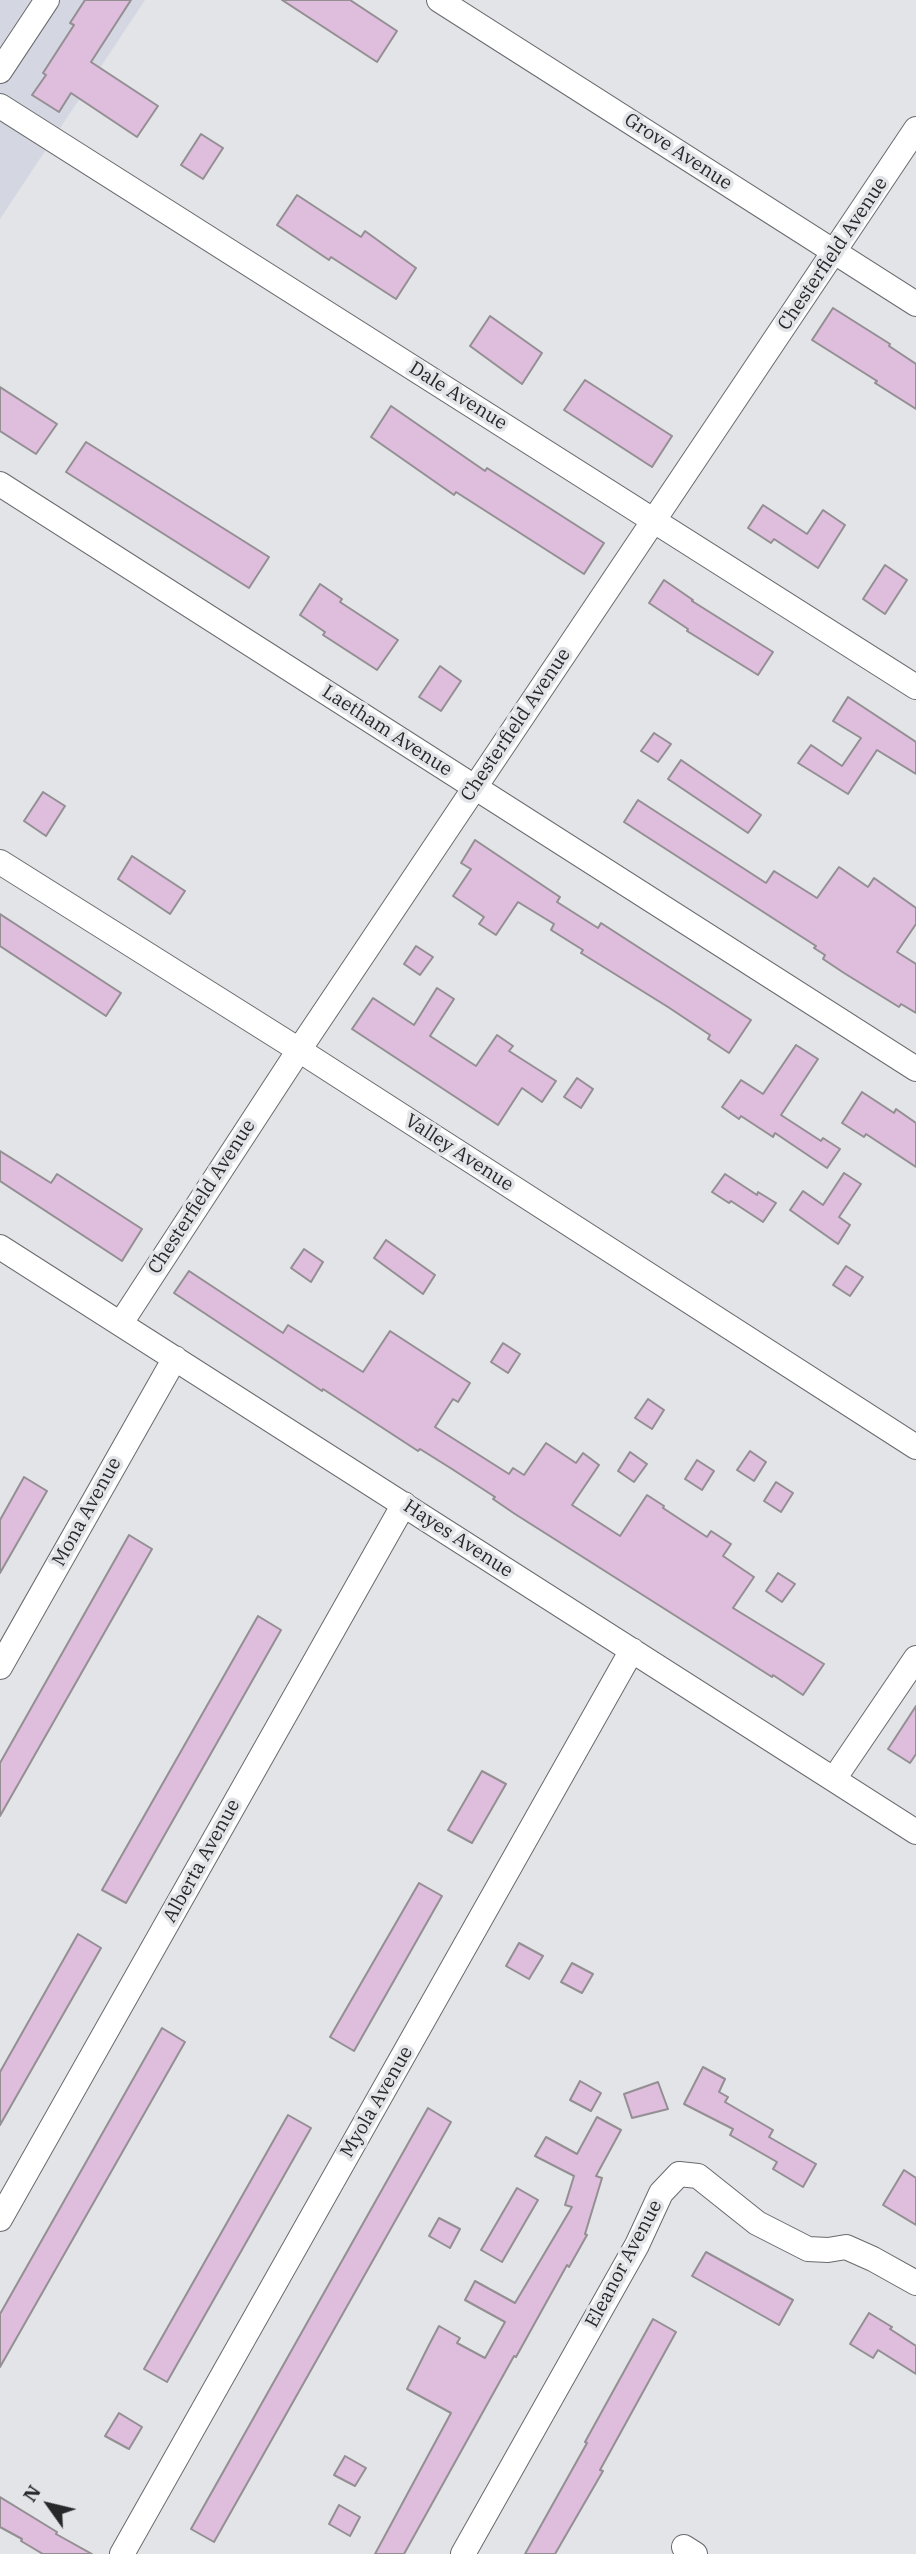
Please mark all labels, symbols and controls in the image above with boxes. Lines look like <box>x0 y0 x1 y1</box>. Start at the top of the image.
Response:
street label: Grove Avenue <box>620 109 736 195</box>
street label: Chesterfield Avenue <box>773 173 893 335</box>
street label: Dale Avenue <box>405 357 511 435</box>
street label: Chesterfield Avenue <box>456 644 576 806</box>
street label: Laetham Avenue <box>318 681 456 781</box>
street label: Valley Avenue <box>401 1110 517 1196</box>
street label: Chesterfield Avenue <box>143 1115 261 1279</box>
street label: Mona Avenue <box>48 1454 126 1570</box>
street label: Hayes Avenue <box>399 1495 517 1583</box>
street label: Alberta Avenue <box>159 1795 245 1927</box>
street label: Myola Avenue <box>336 2042 418 2162</box>
street label: Eleanor Avenue <box>581 2196 667 2332</box>
north arrow <box>14 2470 84 2540</box>
text: N <box>17 2480 46 2506</box>

